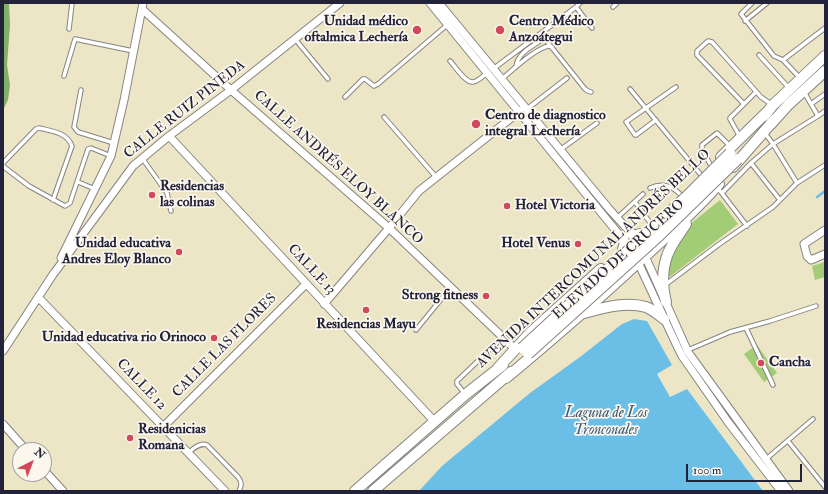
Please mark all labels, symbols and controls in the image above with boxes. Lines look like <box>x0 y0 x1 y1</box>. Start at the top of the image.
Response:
place label: Unidad médico oftalmica Lechería <box>304 14 408 46</box>
place label: Centro Médico Anzoátegui <box>509 14 594 46</box>
marker: Unidad médico oftalmica Lechería <box>411 24 423 36</box>
marker: Centro Médico Anzoátegui <box>494 24 506 36</box>
street label: CALLE RUIZ PINEDA <box>121 57 249 163</box>
street label: CALLE ANDRÉS ELOY BLANCO <box>250 87 426 249</box>
place label: Centro de diagnostico integral Lechería <box>485 108 606 140</box>
marker: Centro de diagnostico integral Lechería <box>470 118 482 130</box>
street label: AVENIDA INTERCOMUNAL ANDRÉS BELLO <box>474 146 714 372</box>
place label: Residencias las colinas <box>160 179 224 212</box>
marker: Residencias las colinas <box>147 190 157 200</box>
street label: ELEVADO DE CRUCERO <box>550 196 688 324</box>
place label: Hotel Victoria <box>515 198 595 214</box>
marker: Hotel Victoria <box>502 201 512 211</box>
place label: Unidad educativa Andres Eloy Blanco <box>62 236 171 268</box>
place label: Hotel Venus <box>501 236 570 252</box>
marker: Hotel Venus <box>573 239 583 249</box>
street label: CALLE 13 <box>283 241 339 299</box>
marker: Unidad educativa Andres Eloy Blanco <box>174 247 184 257</box>
place label: Strong fitness <box>402 288 478 304</box>
street label: CALLE LAS FLORES <box>169 290 281 402</box>
marker: Strong fitness <box>481 291 491 301</box>
marker: Residencias Mayu <box>361 305 371 315</box>
place label: Residencias Mayu <box>316 317 416 333</box>
place label: Unidad educativa rio Orinoco <box>42 330 206 346</box>
marker: Unidad educativa rio Orinoco <box>209 333 219 343</box>
place label: Cancha <box>769 355 811 371</box>
street label: CALLE 12 <box>113 356 169 414</box>
marker: Cancha <box>756 358 766 368</box>
water label: Laguna de Los Tronconales <box>565 405 647 440</box>
place label: Residenicias Romana <box>138 422 206 454</box>
marker: Residenicias Romana <box>125 433 135 443</box>
north arrow <box>12 442 52 482</box>
text: N <box>32 445 48 462</box>
scale bar <box>688 456 804 482</box>
text: 100 m <box>693 463 721 478</box>

